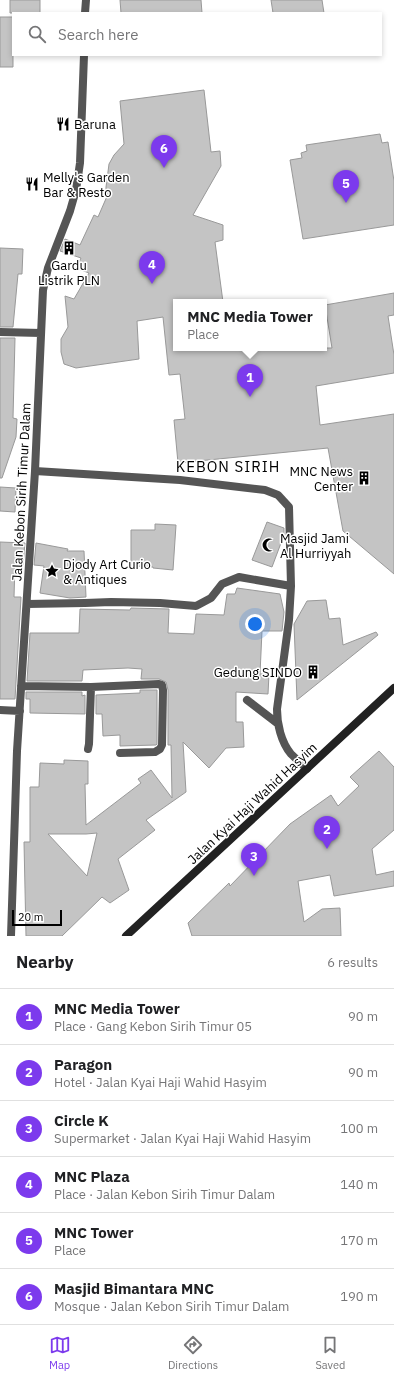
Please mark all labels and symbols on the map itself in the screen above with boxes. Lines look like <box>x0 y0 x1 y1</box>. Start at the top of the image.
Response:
restaurant icon: Baruna <box>55 116 71 132</box>
place label: Baruna <box>74 116 116 133</box>
pin: 6 <box>151 135 177 168</box>
place label: Melly's Garden Bar & Resto <box>43 169 130 201</box>
pin: 5 <box>333 170 359 203</box>
restaurant icon: Melly's Garden Bar & Resto <box>24 176 40 192</box>
building icon: Gardu Listrik PLN <box>61 240 77 256</box>
pin: 4 <box>139 251 165 284</box>
place label: Gardu Listrik PLN <box>38 257 100 289</box>
pin: 1 <box>237 364 263 397</box>
street label: Jalan Kebon Sirih Timur Dalam <box>8 402 35 582</box>
district label: KEBON SIRIH <box>176 457 280 476</box>
place label: MNC News Center <box>290 463 353 495</box>
building icon: MNC News Center <box>356 470 372 486</box>
place label: Masjid Jami Al Hurriyyah <box>280 530 351 562</box>
mosque icon: Masjid Jami Al Hurriyyah <box>261 537 277 553</box>
place label: Djody Art Curio & Antiques <box>63 556 151 588</box>
place icon: Djody Art Curio & Antiques <box>44 563 60 579</box>
your location <box>245 614 265 634</box>
place label: Gedung SINDO <box>214 664 302 681</box>
building icon: Gedung SINDO <box>305 664 321 680</box>
street label: Jalan Kyai Haji Wahid Hasyim <box>184 739 321 868</box>
pin: 2 <box>314 816 340 849</box>
pin: 3 <box>241 843 267 876</box>
scale bar <box>12 908 62 927</box>

